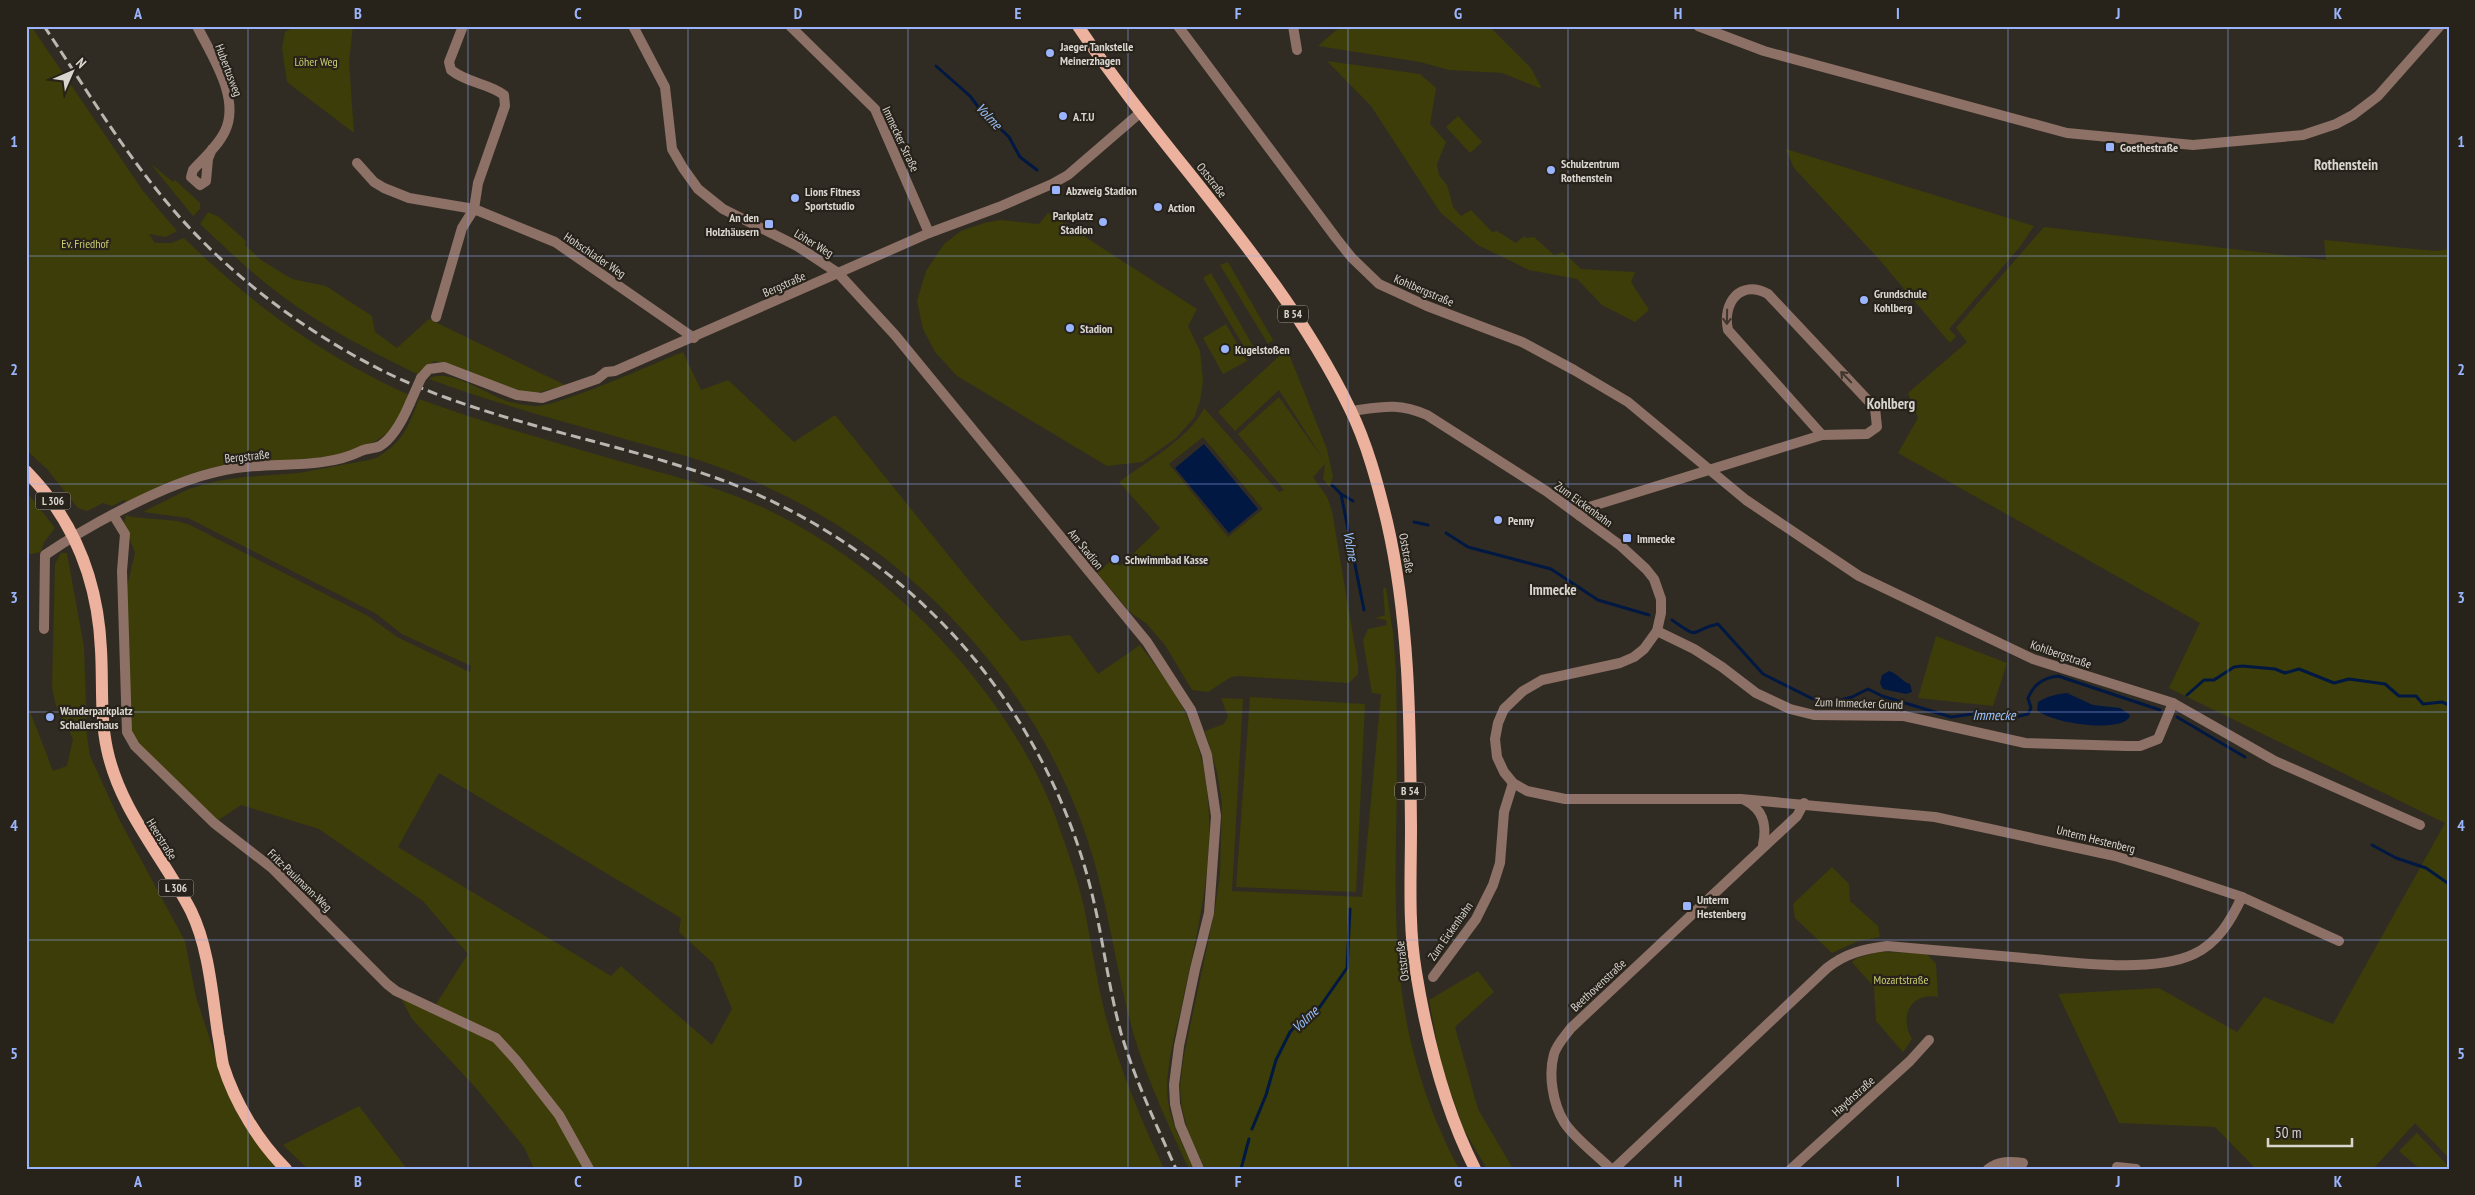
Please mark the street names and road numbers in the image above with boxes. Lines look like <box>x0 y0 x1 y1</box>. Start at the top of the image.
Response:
street label: Hubertusweg <box>212 42 246 98</box>
street label: Immecker Straße <box>879 104 923 174</box>
street label: Oststraße <box>1194 160 1230 200</box>
street label: Löher Weg <box>792 225 836 261</box>
street label: Hohschlader Weg <box>561 229 629 281</box>
street label: Bergstraße <box>760 268 808 300</box>
street label: Kohlbergstraße <box>1392 271 1456 309</box>
road number: B 54 <box>1278 306 1308 322</box>
street label: Bergstraße <box>224 446 270 466</box>
street label: Zum Eickenhahn <box>1552 478 1616 530</box>
road number: L 306 <box>36 492 70 510</box>
street label: Am Stadion <box>1065 526 1107 572</box>
street label: Oststraße <box>1396 532 1418 574</box>
street label: Kohlbergstraße <box>2028 637 2094 671</box>
street label: Zum Immecker Grund <box>1815 694 1903 712</box>
road number: B 54 <box>1395 782 1425 799</box>
street label: Heerstraße <box>144 816 181 862</box>
street label: Unterm Hestenberg <box>2055 822 2137 856</box>
street label: Fritz-Paulmann-Weg <box>265 846 335 914</box>
road number: L 306 <box>158 880 194 896</box>
street label: Zum Eickenhahn <box>1424 899 1476 963</box>
street label: Oststraße <box>1392 940 1412 982</box>
street label: Beethovenstraße <box>1567 956 1629 1014</box>
street label: Haydnstraße <box>1828 1073 1878 1119</box>

